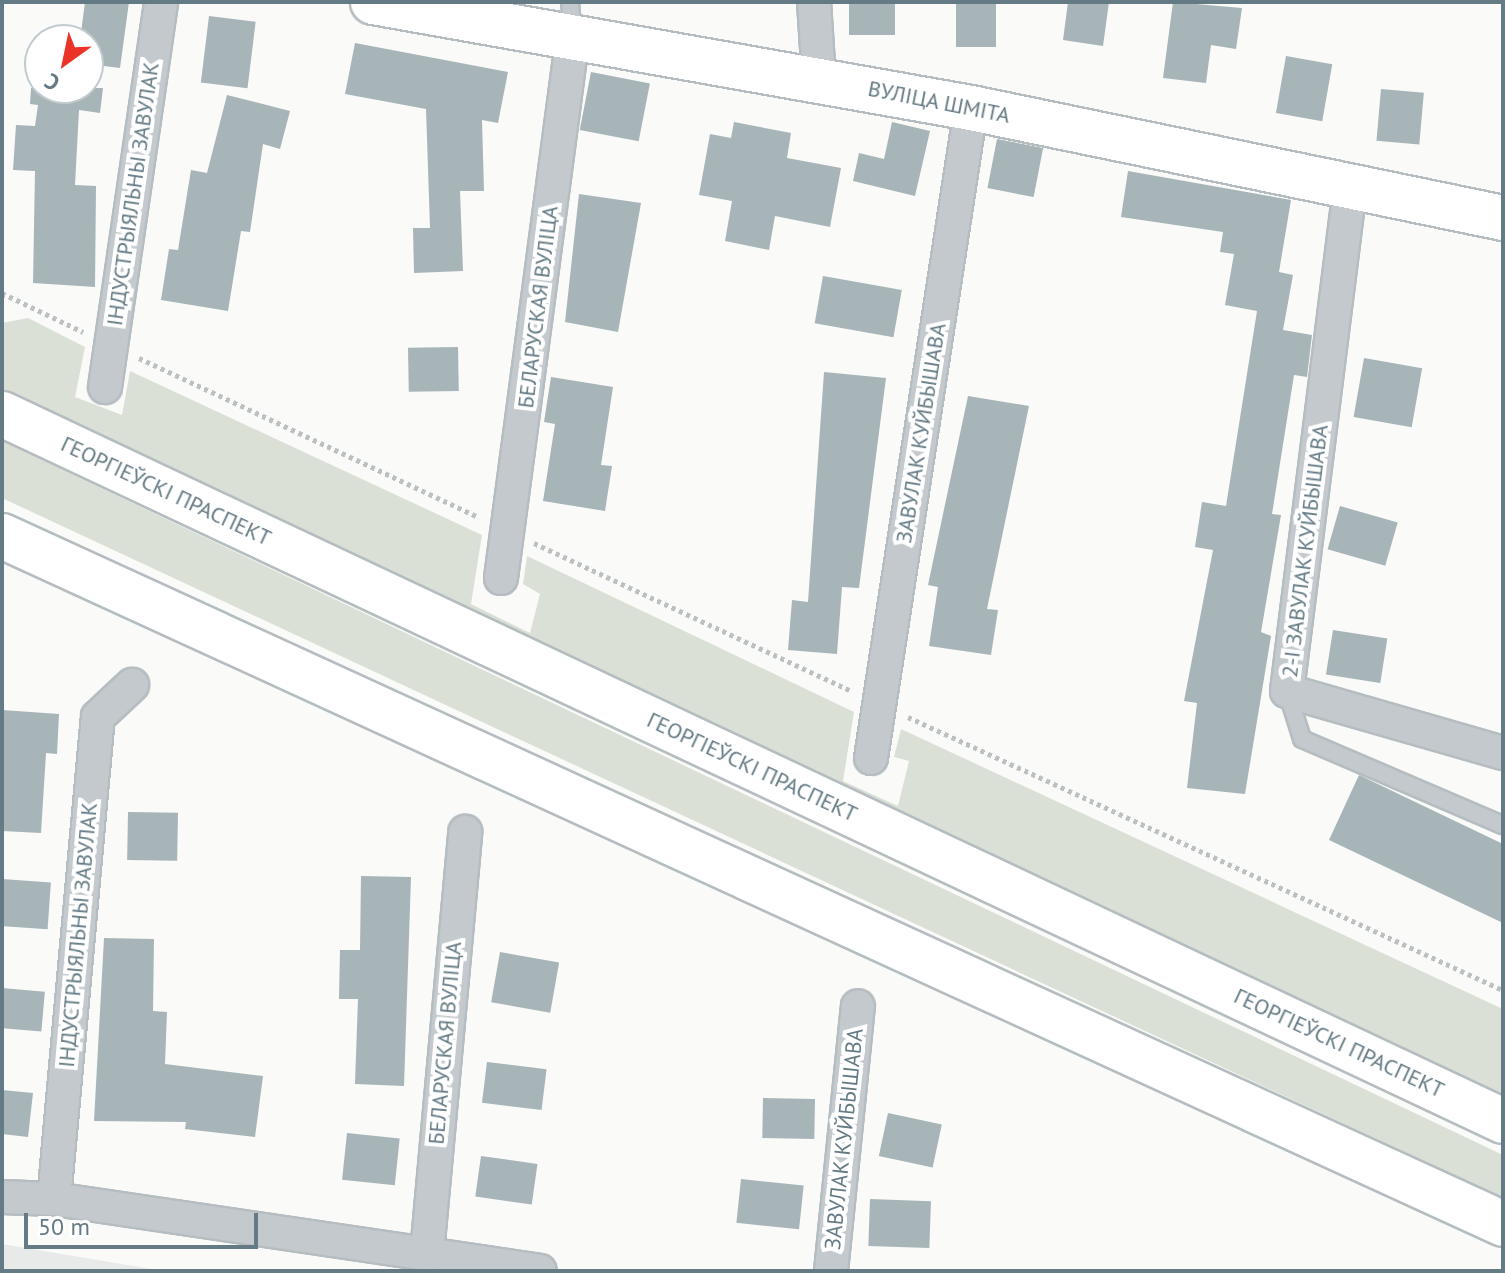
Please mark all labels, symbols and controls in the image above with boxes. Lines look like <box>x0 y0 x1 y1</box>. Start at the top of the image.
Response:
north arrow <box>24 24 104 104</box>
street label: ІНДУСТРЫЯЛЬНЫ ЗАВУЛАК <box>101 61 165 327</box>
text: С <box>39 67 65 98</box>
street label: ВУЛІЦА ШМІТА <box>865 75 1013 129</box>
street label: БЕЛАРУСКАЯ ВУЛІЦА <box>512 204 564 410</box>
street label: ЗАВУЛАК КУЙБЫШАВА <box>891 321 951 545</box>
street label: 2-І ЗАВУЛАК КУЙБЫШАВА <box>1276 423 1334 679</box>
street label: ГЕОРГІЕЎСКІ ПРАСПЕКТ <box>57 431 275 551</box>
street label: ГЕОРГІЕЎСКІ ПРАСПЕКТ <box>643 707 861 827</box>
street label: ІНДУСТРЫЯЛЬНЫ ЗАВУЛАК <box>53 801 103 1069</box>
street label: БЕЛАРУСКАЯ ВУЛІЦА <box>423 940 467 1146</box>
street label: ГЕОРГІЕЎСКІ ПРАСПЕКТ <box>1230 983 1448 1103</box>
street label: ЗАВУЛАК КУЙБЫШАВА <box>819 1027 869 1251</box>
scale bar <box>28 1197 262 1247</box>
text: 50 m <box>38 1211 90 1242</box>

